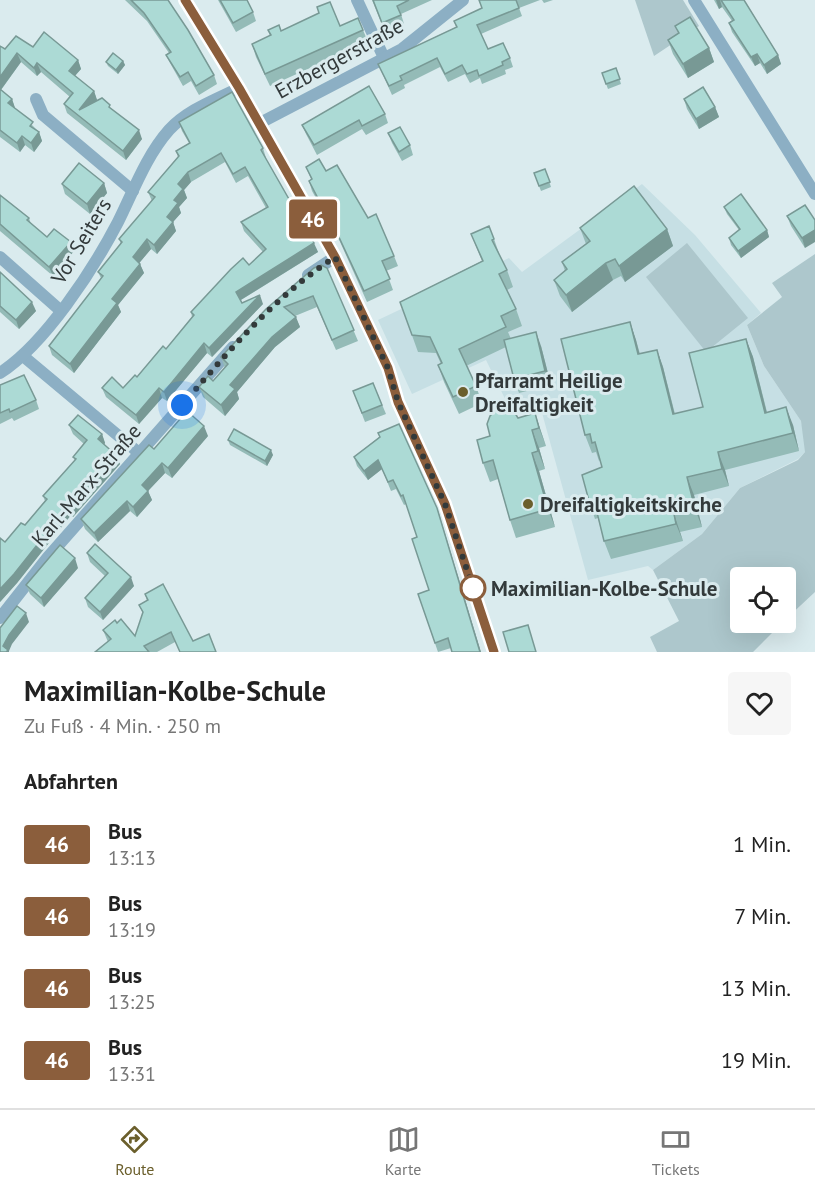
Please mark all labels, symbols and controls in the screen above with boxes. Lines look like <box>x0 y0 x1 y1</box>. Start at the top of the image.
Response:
street label: Erzbergerstraße <box>270 12 408 104</box>
street label: Vor Seiters <box>44 193 117 290</box>
line badge: 46 <box>286 200 340 238</box>
text: 46 <box>301 206 325 233</box>
place label: Pfarramt Heilige Dreifaltigkeit <box>475 367 623 418</box>
marker: Pfarramt Heilige Dreifaltigkeit <box>456 385 470 399</box>
your location <box>167 390 197 420</box>
street label: Karl-Marx-Straße <box>25 418 147 552</box>
place label: Dreifaltigkeitskirche <box>540 491 722 518</box>
marker: Dreifaltigkeitskirche <box>521 497 535 511</box>
map controls <box>730 567 796 633</box>
button: locate <box>730 567 796 633</box>
marker: Maximilian-Kolbe-Schule <box>460 575 486 601</box>
place label: Maximilian-Kolbe-Schule <box>491 575 717 602</box>
text: Maximilian-Kolbe-Schule <box>24 672 326 709</box>
button: heart <box>728 672 791 735</box>
text: Zu Fuß · 4 Min. · 250 m <box>24 713 221 739</box>
text: Abfahrten <box>24 767 118 795</box>
text: Bus <box>108 817 142 845</box>
text: 1 Min. <box>733 830 791 858</box>
text: 46 <box>45 831 69 858</box>
text: 13:13 <box>108 845 156 871</box>
text: Bus <box>108 889 142 917</box>
text: 7 Min. <box>734 902 791 930</box>
text: 46 <box>45 903 69 930</box>
text: 13:19 <box>108 917 156 943</box>
text: Bus <box>108 961 142 989</box>
text: 13 Min. <box>721 974 791 1002</box>
text: 46 <box>45 975 69 1002</box>
text: 13:25 <box>108 989 156 1015</box>
text: Bus <box>108 1033 142 1061</box>
text: 19 Min. <box>721 1046 791 1074</box>
text: 46 <box>45 1047 69 1074</box>
text: 13:31 <box>108 1061 156 1087</box>
tab: Route <box>115 1123 154 1179</box>
tab: Karte <box>385 1123 421 1179</box>
tab: Tickets <box>652 1123 700 1179</box>

